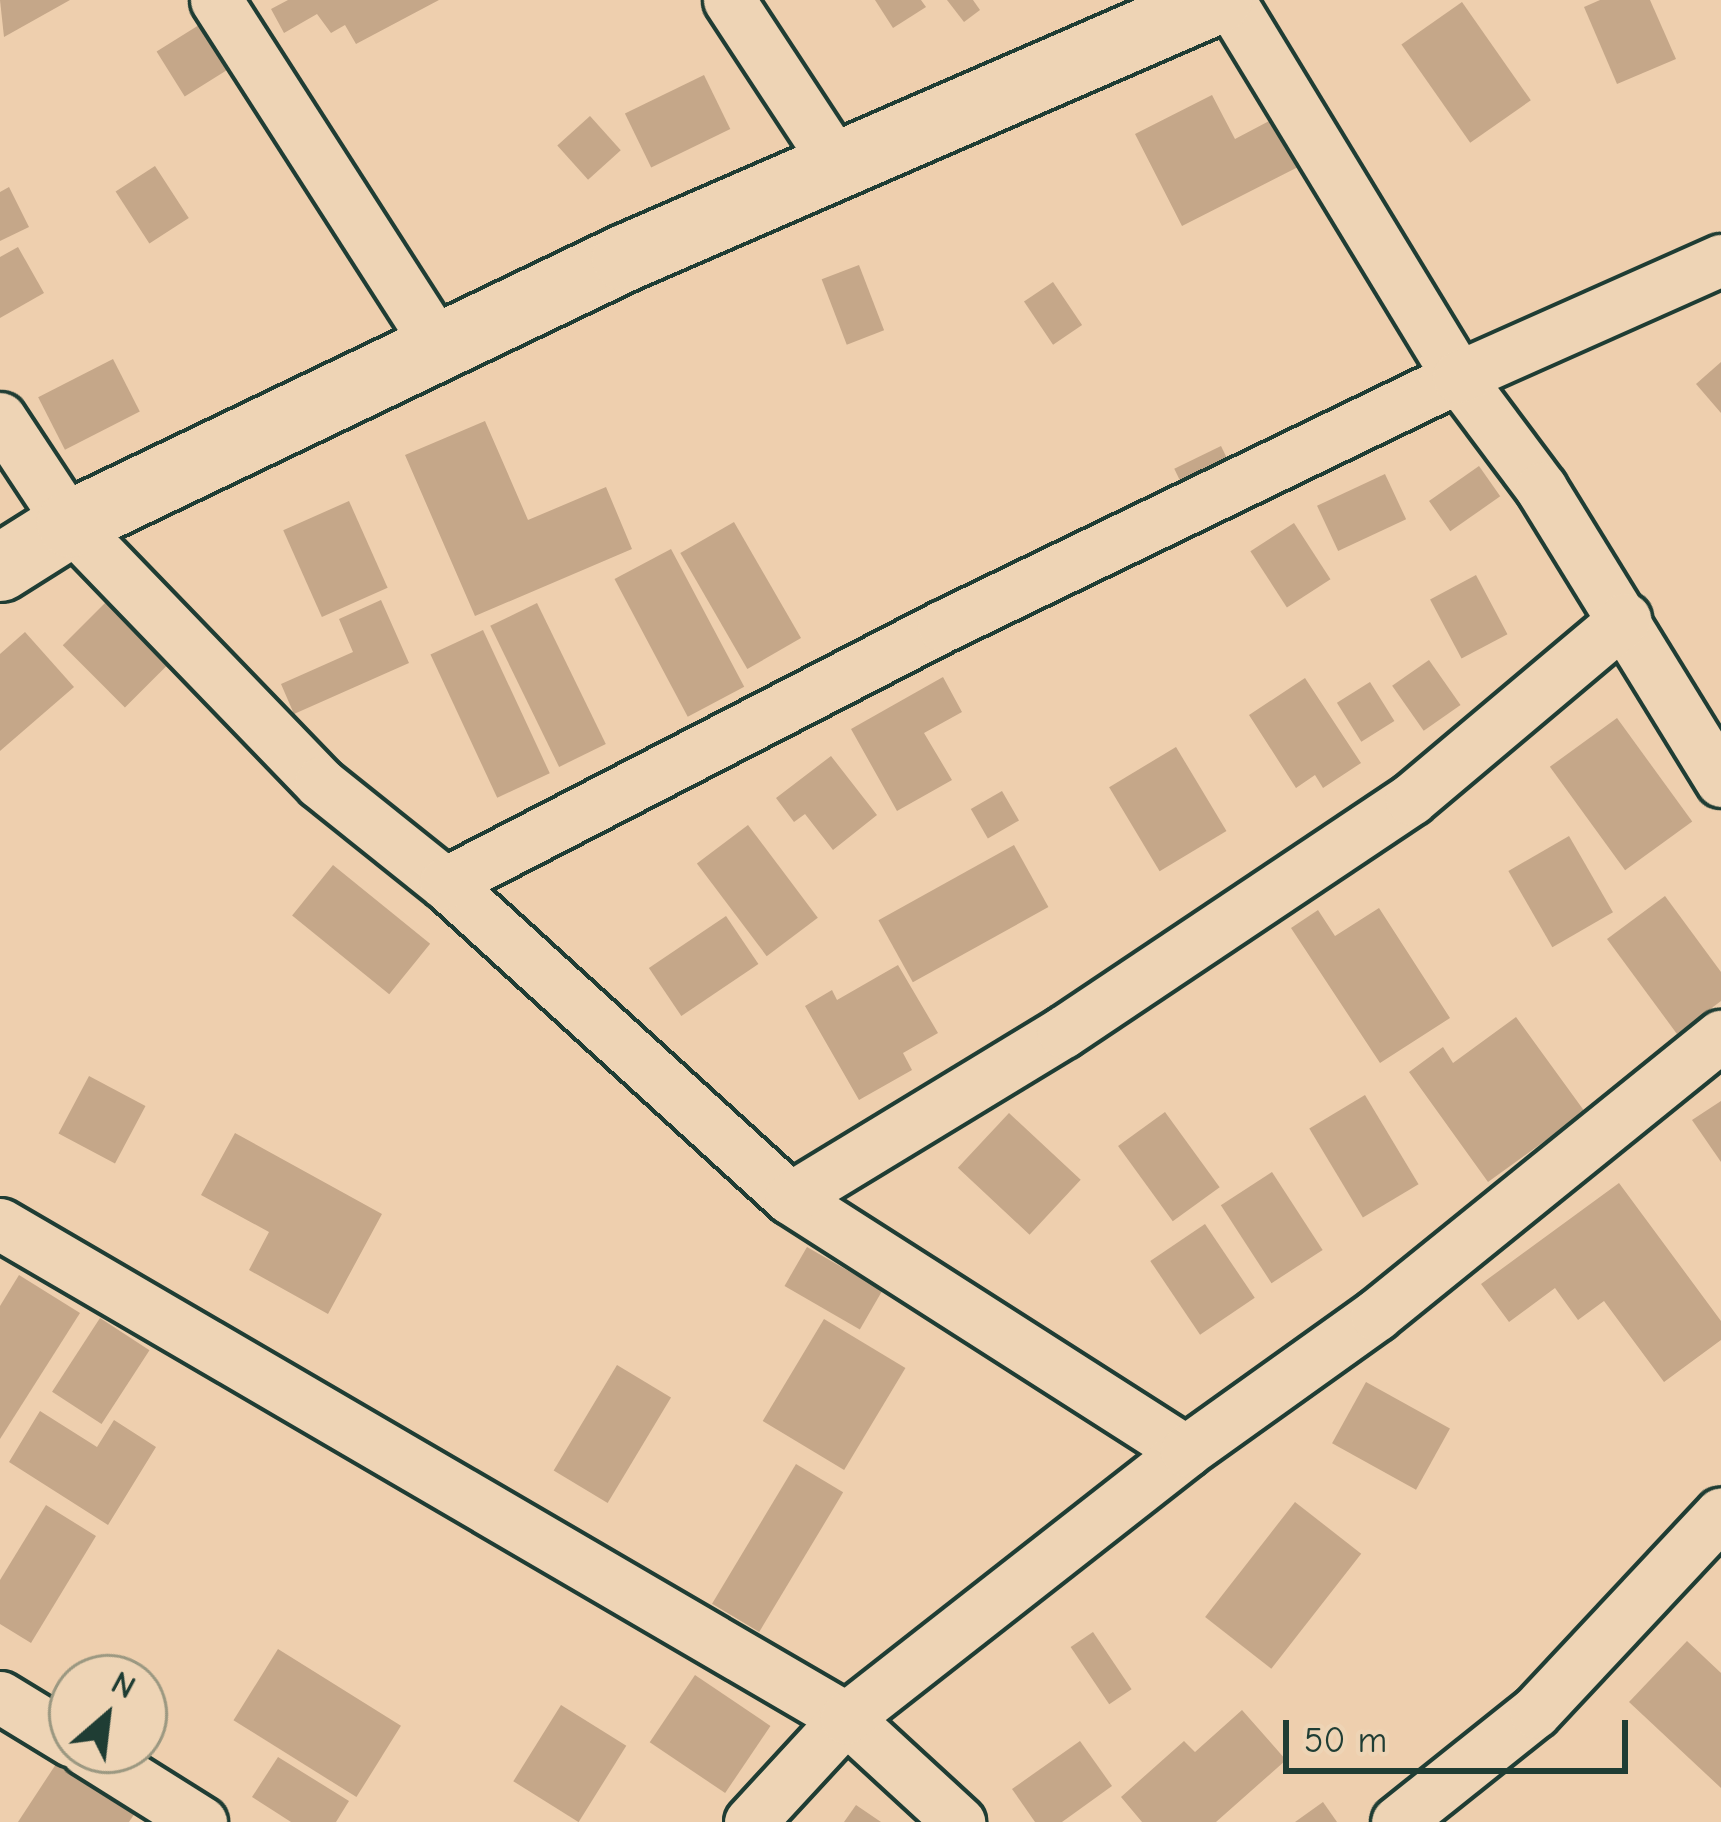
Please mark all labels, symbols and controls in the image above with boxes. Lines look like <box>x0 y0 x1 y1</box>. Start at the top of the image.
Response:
north arrow <box>48 1654 168 1774</box>
text: N <box>105 1663 142 1707</box>
scale bar <box>1289 1696 1634 1770</box>
text: 50 m <box>1304 1720 1387 1761</box>

